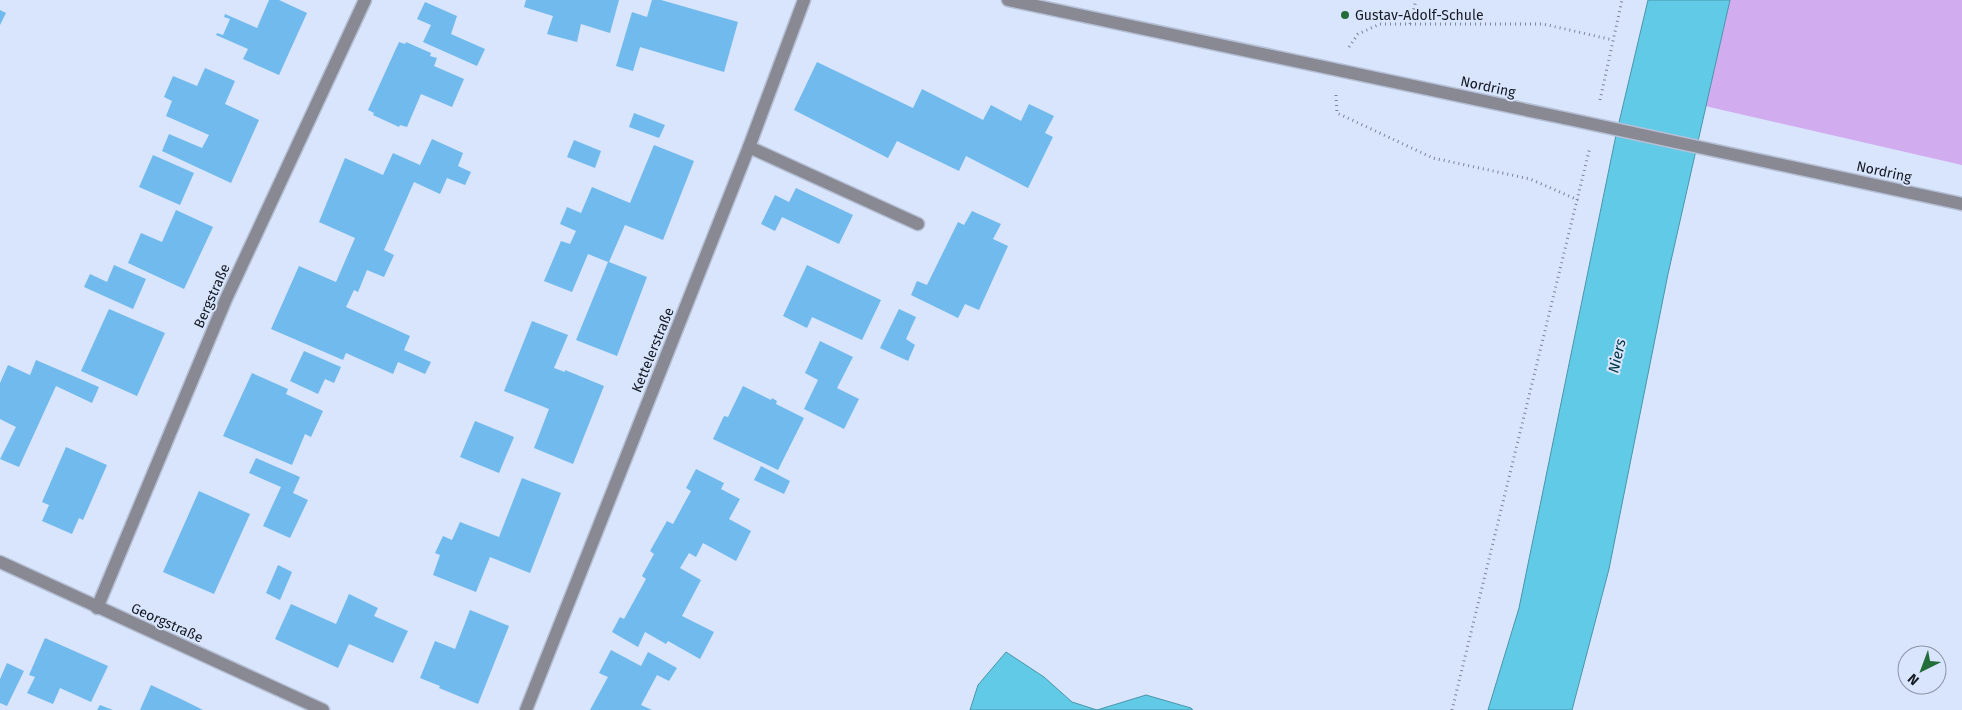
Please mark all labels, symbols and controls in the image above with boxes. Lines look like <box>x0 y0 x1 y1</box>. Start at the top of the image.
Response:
place label: Gustav-Adolf-Schule <box>1355 7 1484 24</box>
marker: Gustav-Adolf-Schule <box>1339 9 1351 21</box>
street label: Nordring <box>1459 73 1518 101</box>
street label: Nordring <box>1855 158 1914 186</box>
street label: Bergstraße <box>190 261 234 331</box>
street label: Kettelerstraße <box>628 305 678 395</box>
water label: Niers <box>1604 337 1630 375</box>
street label: Georgstraße <box>128 600 206 646</box>
north arrow <box>1897 645 1947 695</box>
text: N <box>1904 670 1923 689</box>

